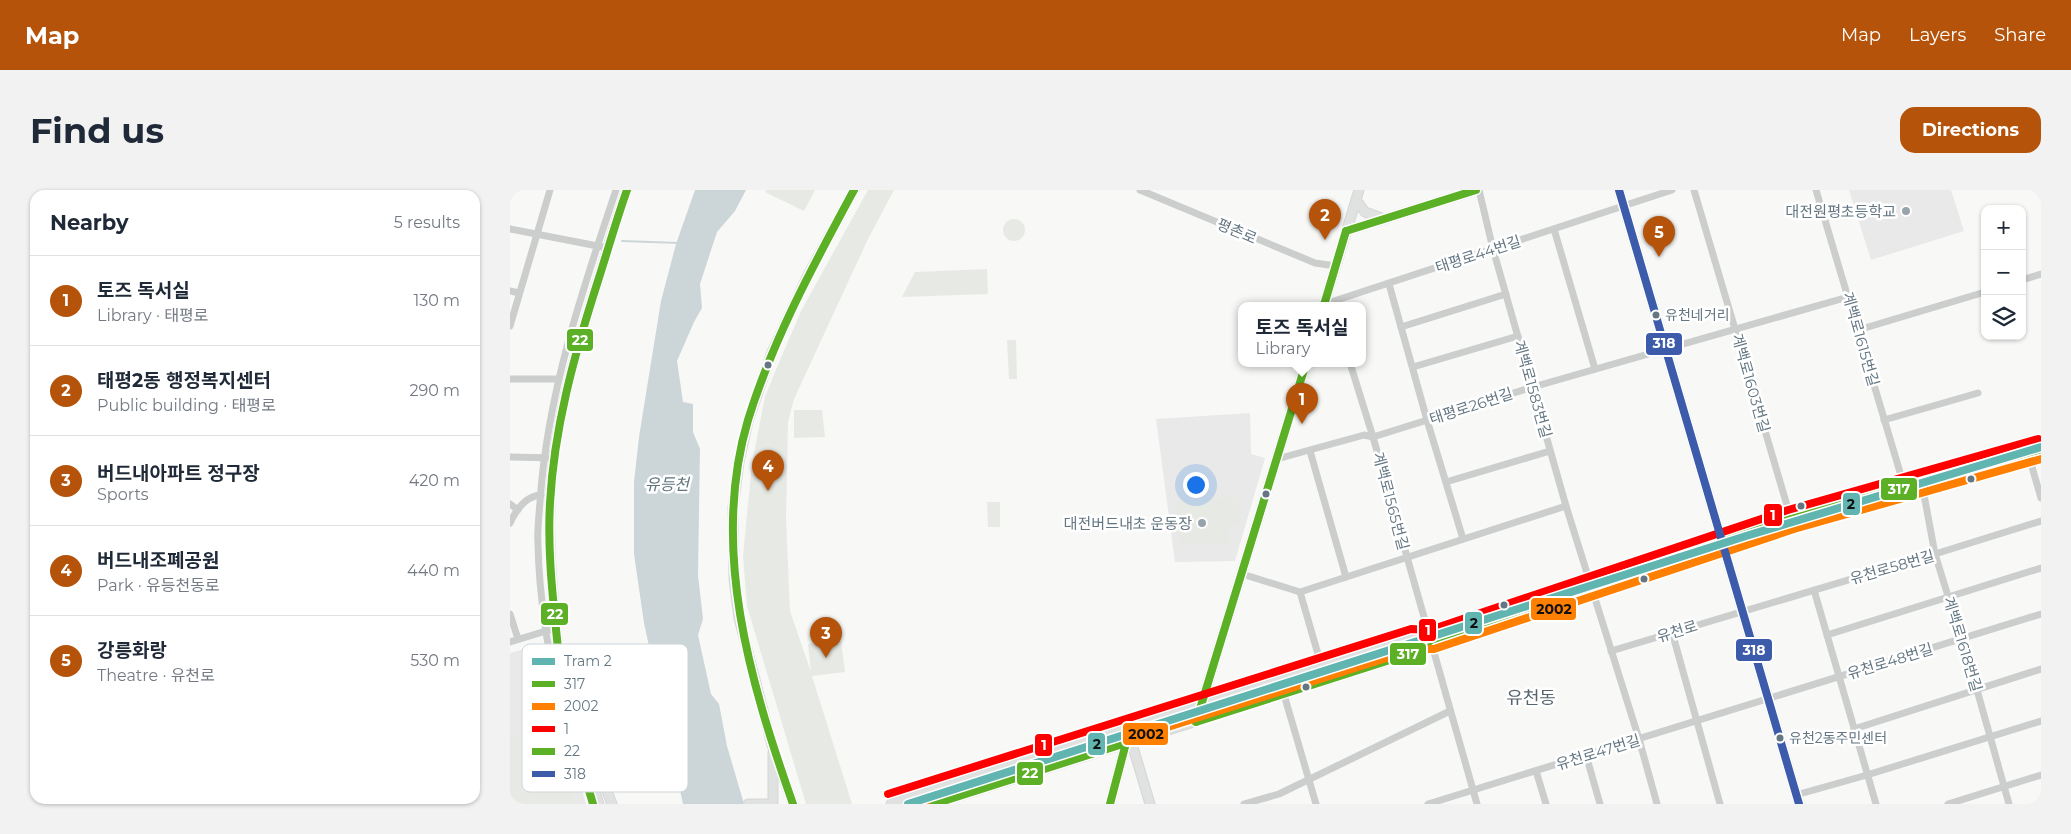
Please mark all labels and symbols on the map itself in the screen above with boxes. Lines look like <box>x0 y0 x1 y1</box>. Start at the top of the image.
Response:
pin: 2 <box>1309 199 1341 240</box>
place label: 대전원평초등학교 <box>1786 202 1896 221</box>
marker: 대전원평초등학교 <box>1900 205 1912 217</box>
street label: 평촌로 <box>1214 214 1260 248</box>
pin: 5 <box>1643 216 1675 257</box>
street label: 태평로44번길 <box>1433 231 1523 277</box>
street label: 계백로1615번길 <box>1838 290 1884 388</box>
place label: 유천네거리 <box>1665 306 1729 324</box>
marker: 유천네거리 <box>1651 310 1661 320</box>
line badge: 22 <box>566 328 594 352</box>
text: 22 <box>572 331 588 349</box>
street label: 계백로1603번길 <box>1728 331 1774 435</box>
line badge: 318 <box>1645 332 1683 356</box>
text: 318 <box>1651 334 1676 352</box>
street label: 계백로1583번길 <box>1510 338 1556 440</box>
unlabelled marker <box>763 360 773 370</box>
pin: 1 <box>1286 383 1318 424</box>
street label: 태평로26번길 <box>1427 384 1515 428</box>
pin: 4 <box>752 450 784 491</box>
street label: 계백로1565번길 <box>1369 450 1413 552</box>
your location <box>1183 472 1209 498</box>
unlabelled marker <box>1966 474 1976 484</box>
water label: 유등천 <box>645 475 691 494</box>
line badge: 317 <box>1880 477 1918 501</box>
text: 317 <box>1887 480 1911 498</box>
unlabelled marker <box>1261 489 1271 499</box>
line badge: 2 <box>1842 492 1861 516</box>
text: 2 <box>1847 495 1855 513</box>
unlabelled marker <box>1796 501 1806 511</box>
line badge: 1 <box>1763 503 1783 527</box>
text: 1 <box>1770 506 1776 524</box>
place label: 대전버드내초 운동장 <box>1064 514 1192 533</box>
marker: 대전버드내초 운동장 <box>1196 517 1208 529</box>
street label: 유천로58번길 <box>1848 546 1936 588</box>
unlabelled marker <box>1639 574 1649 584</box>
street label: 계백로1618번길 <box>1940 594 1986 694</box>
line badge: 2002 <box>1530 597 1577 621</box>
unlabelled marker <box>1499 600 1509 610</box>
text: 2002 <box>1536 600 1572 618</box>
line badge: 22 <box>540 602 569 626</box>
text: 22 <box>547 605 563 623</box>
line badge: 2 <box>1464 611 1483 635</box>
text: 2 <box>1470 614 1478 632</box>
street label: 유천로 <box>1654 616 1700 646</box>
pin: 3 <box>810 617 842 658</box>
line badge: 1 <box>1418 618 1437 642</box>
text: 1 <box>1425 621 1431 639</box>
line badge: 318 <box>1735 638 1773 662</box>
street label: 유천로48번길 <box>1845 639 1935 683</box>
text: 318 <box>1741 641 1766 659</box>
line badge: 317 <box>1389 642 1427 666</box>
legend <box>522 644 688 792</box>
text: 317 <box>1396 645 1420 663</box>
text: Tram 2 <box>564 652 612 670</box>
text: 317 <box>564 675 585 693</box>
unlabelled marker <box>1301 682 1311 692</box>
district label: 유천동 <box>1506 687 1556 709</box>
text: 2002 <box>564 697 598 715</box>
text: 1 <box>564 720 569 738</box>
line badge: 2002 <box>1122 722 1169 746</box>
text: 2002 <box>1128 725 1164 743</box>
place label: 유천2동주민센터 <box>1789 729 1887 747</box>
street label: 유천로47번길 <box>1554 730 1642 774</box>
line badge: 2 <box>1087 732 1106 756</box>
line badge: 1 <box>1034 733 1053 757</box>
marker: 유천2동주민센터 <box>1775 733 1785 743</box>
text: 2 <box>1093 735 1101 753</box>
text: 1 <box>1041 736 1047 754</box>
text: 22 <box>564 742 580 760</box>
line badge: 22 <box>1016 761 1044 786</box>
text: 22 <box>1022 764 1038 782</box>
text: 318 <box>564 765 586 783</box>

